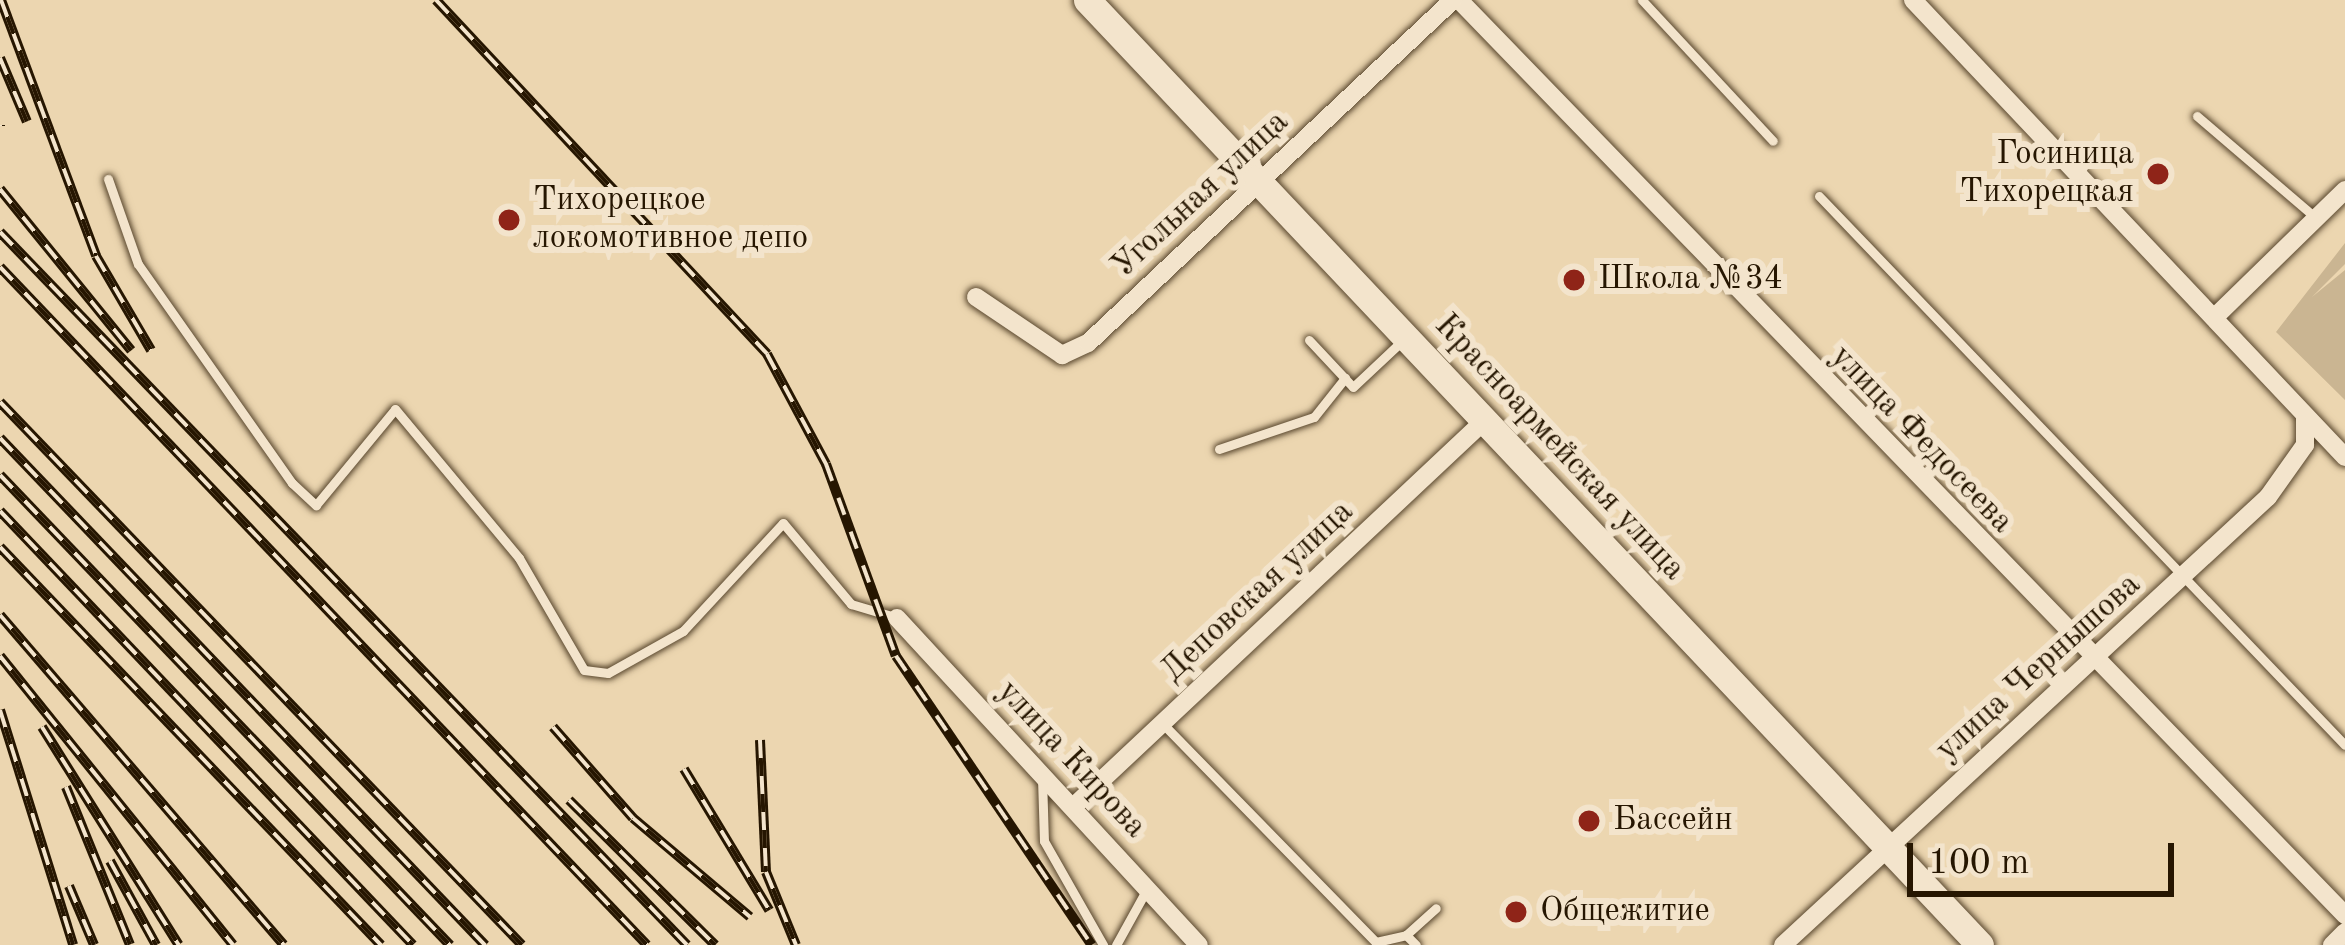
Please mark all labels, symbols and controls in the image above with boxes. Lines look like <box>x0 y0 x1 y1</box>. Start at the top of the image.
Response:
street label: Угольная улица <box>1104 103 1298 287</box>
place label: Госиница Тихорецкая <box>1960 135 2134 213</box>
marker: Госиница Тихорецкая <box>2145 161 2171 187</box>
place label: Тихорецкое локомотивное депо <box>533 181 808 259</box>
marker: Тихорецкое локомотивное депо <box>496 207 522 233</box>
place label: Школа №34 <box>1598 260 1783 300</box>
marker: Школа №34 <box>1561 267 1587 293</box>
street label: Красноармейская улица <box>1425 307 1693 589</box>
street label: улица Федосеева <box>1821 338 2021 542</box>
street label: Деповская улица <box>1154 493 1362 691</box>
street label: улица Чернышова <box>1928 566 2150 770</box>
street label: улица Кирова <box>988 673 1154 847</box>
place label: Бассейн <box>1613 801 1732 841</box>
marker: Бассейн <box>1576 808 1602 834</box>
scale bar <box>1913 819 2180 893</box>
text: 100 m <box>1928 846 2029 882</box>
place label: Общежитие <box>1540 892 1710 932</box>
marker: Общежитие <box>1503 899 1529 925</box>

